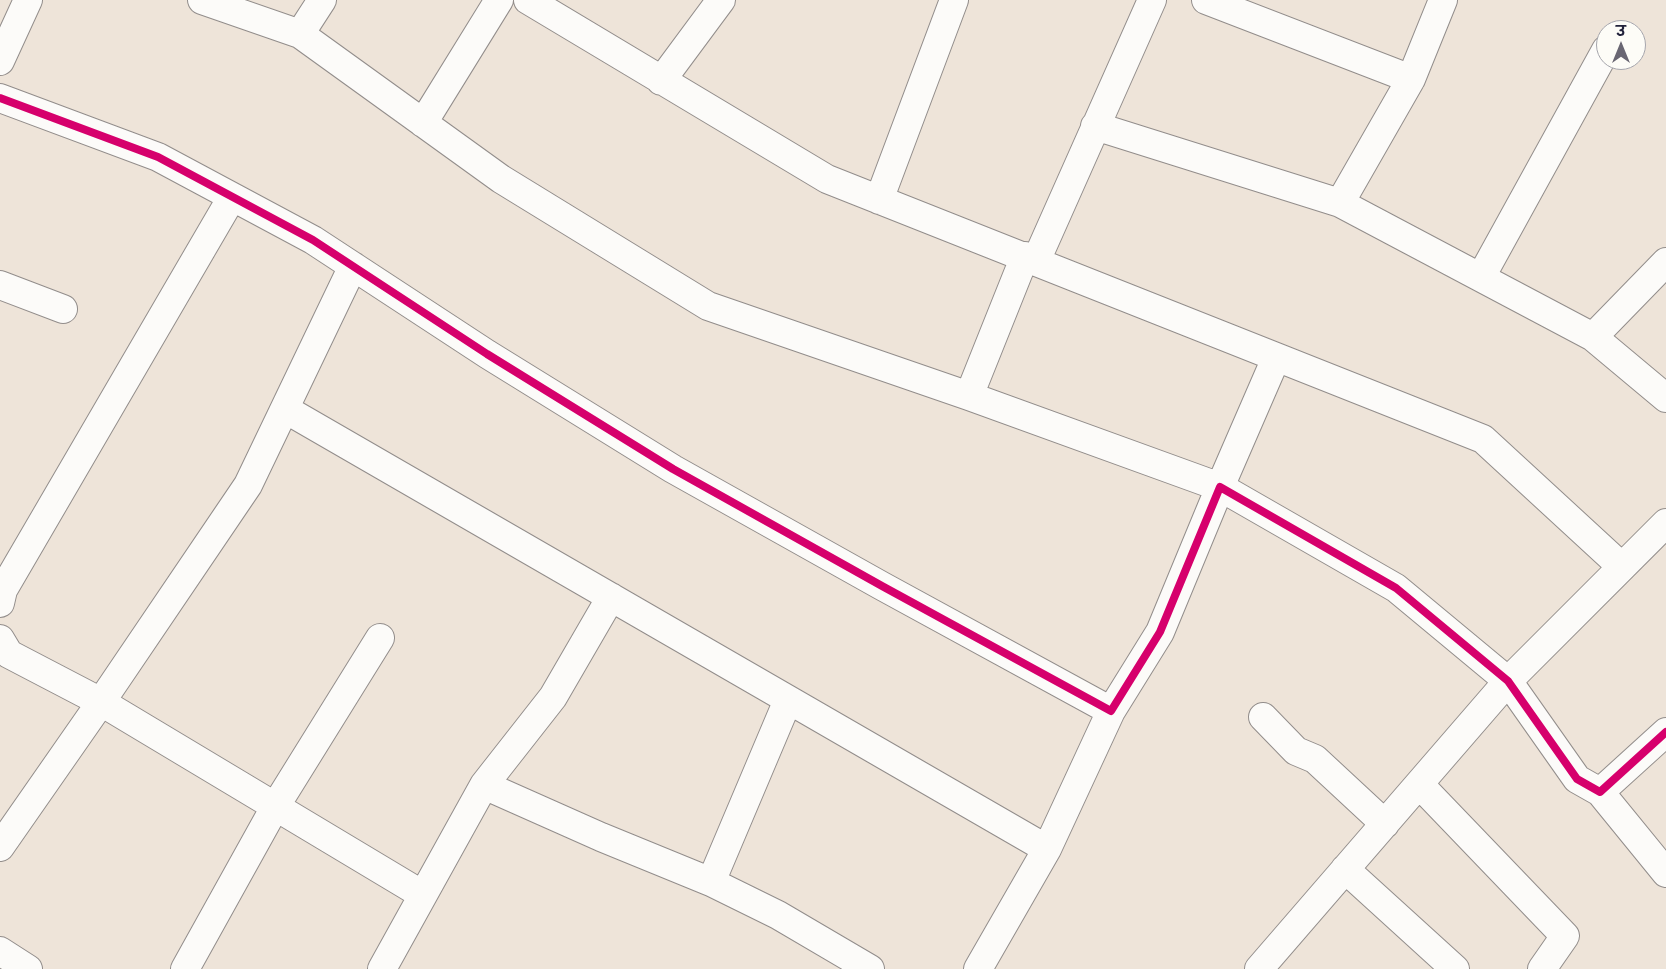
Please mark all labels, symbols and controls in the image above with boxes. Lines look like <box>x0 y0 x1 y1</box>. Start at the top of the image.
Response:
north arrow <box>1596 20 1646 70</box>
text: उ <box>1616 21 1626 40</box>

